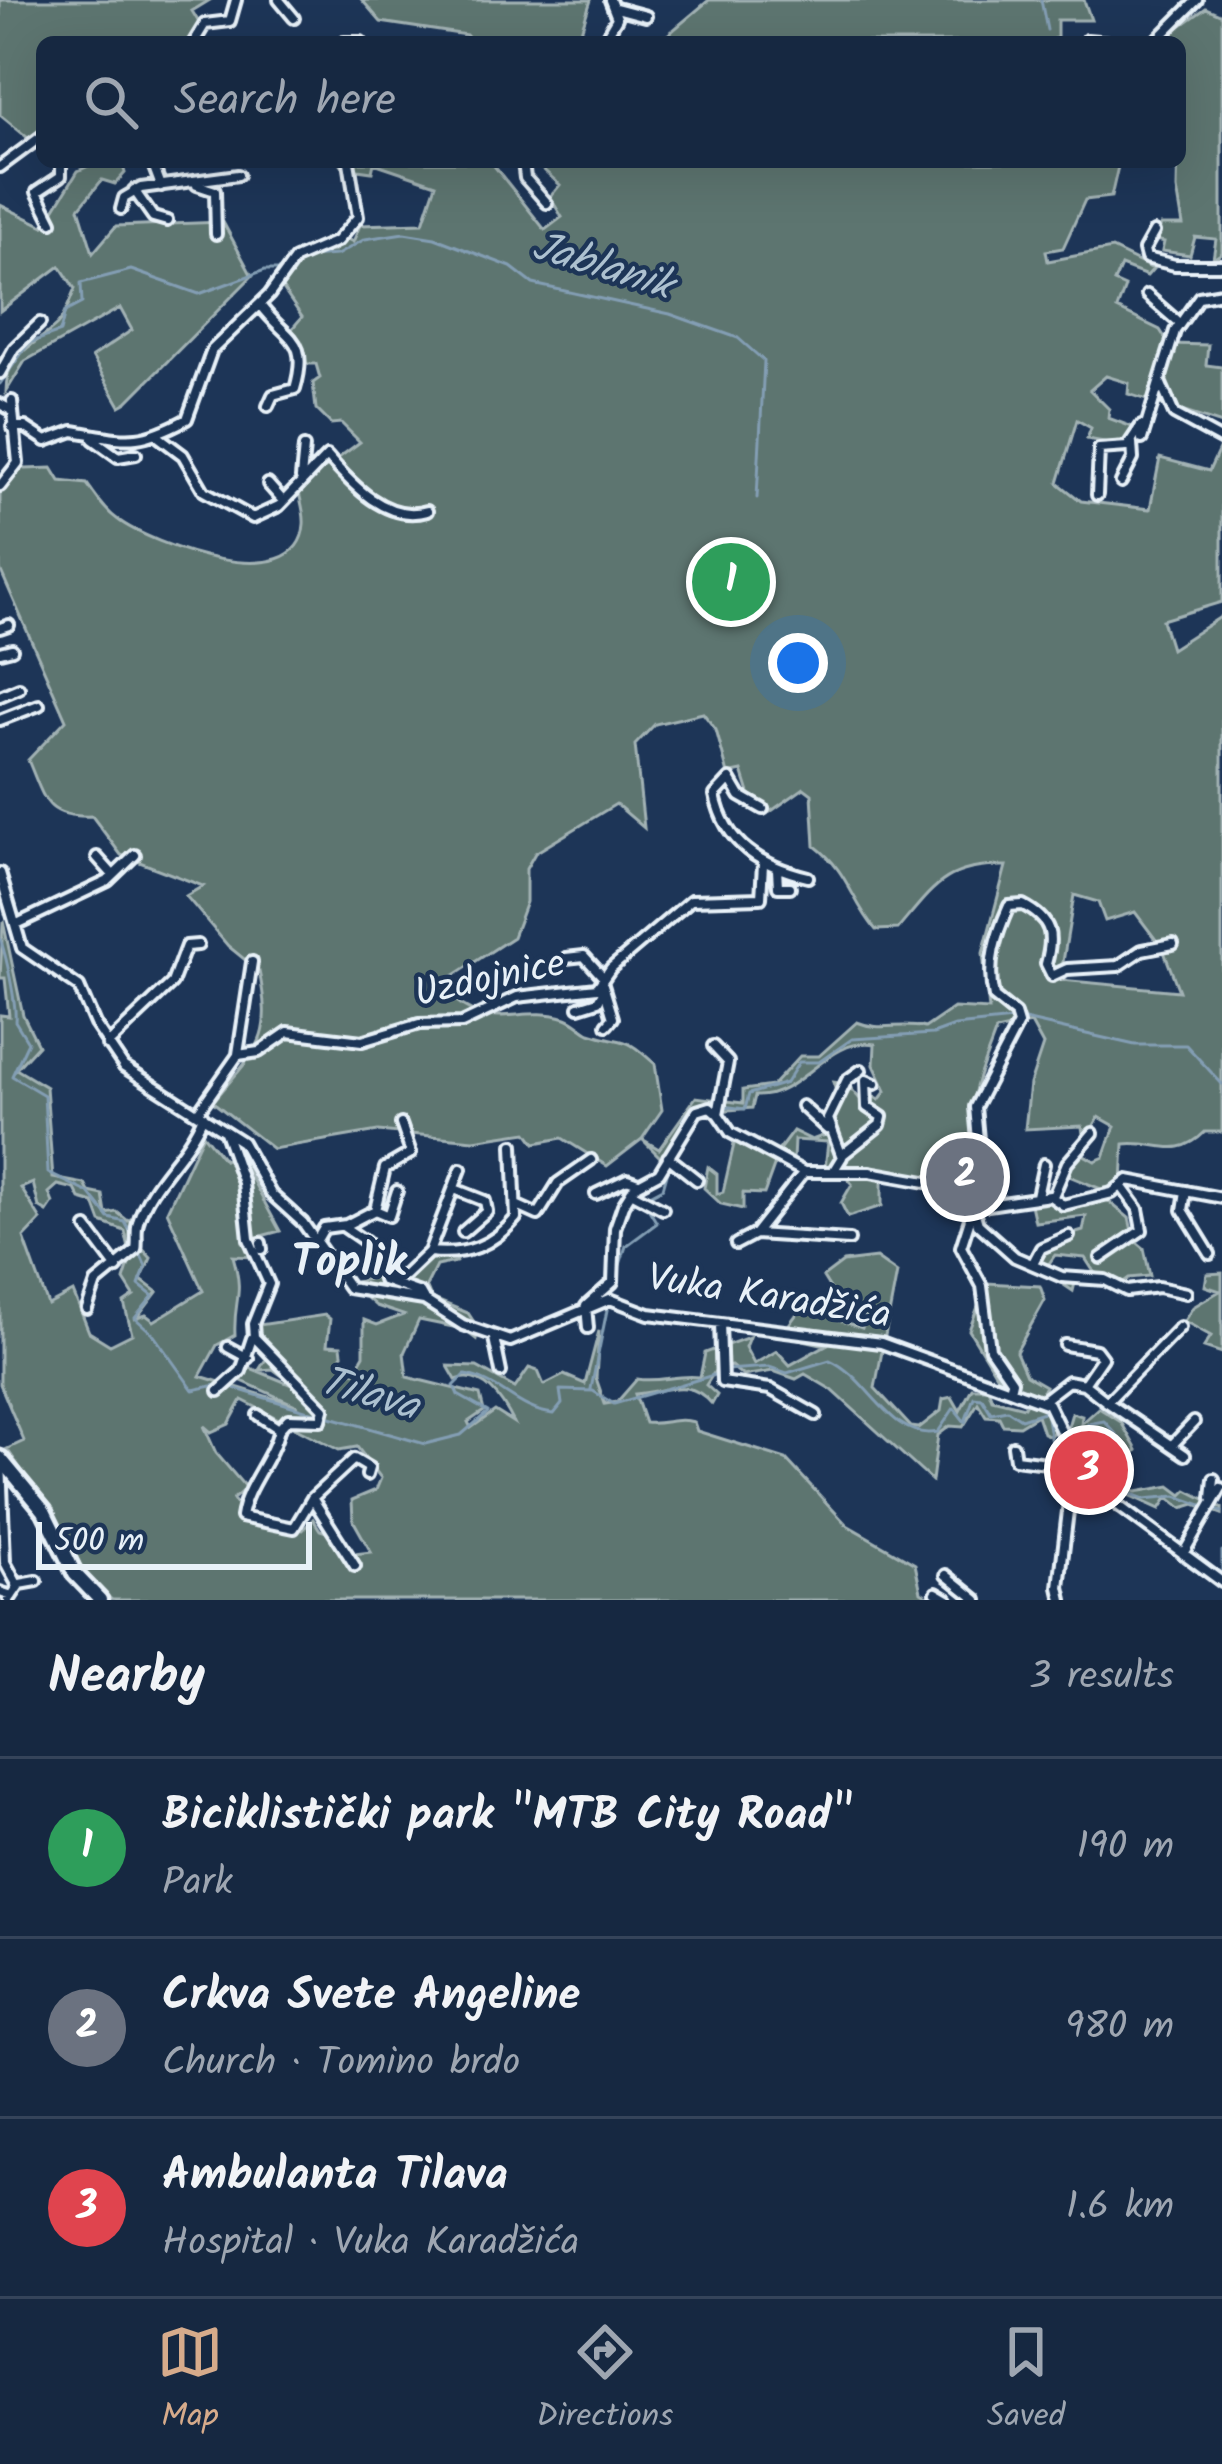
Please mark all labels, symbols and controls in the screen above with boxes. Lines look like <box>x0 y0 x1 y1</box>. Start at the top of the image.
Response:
search box <box>36 36 1186 168</box>
text: Search here <box>174 66 396 138</box>
icon: search <box>78 69 144 135</box>
water label: Jablanik <box>524 214 685 322</box>
pin: 1 <box>692 537 770 627</box>
your location <box>768 633 828 693</box>
street label: Uzdojnice <box>409 934 571 1026</box>
pin: 2 <box>926 1132 1004 1222</box>
district label: Toplik <box>291 1228 408 1300</box>
street label: Vuka Karadžića <box>643 1248 895 1348</box>
water label: Tilava <box>312 1349 428 1442</box>
pin: 3 <box>1050 1425 1128 1515</box>
scale bar <box>36 1516 312 1569</box>
text: 500 m <box>54 1516 144 1569</box>
text: Nearby <box>48 1638 205 1719</box>
text: 3 results <box>1029 1647 1174 1709</box>
text: Biciklistički park "MTB City Road" <box>162 1781 853 1853</box>
text: 1 <box>81 1817 93 1879</box>
text: 190 m <box>1077 1817 1174 1879</box>
text: Park <box>162 1853 233 1915</box>
text: Crkva Svete Angeline <box>162 1961 580 2033</box>
text: 2 <box>76 1997 98 2059</box>
text: 980 m <box>1065 1997 1174 2059</box>
text: Church · Tomino brdo <box>162 2033 520 2095</box>
text: Ambulanta Tilava <box>162 2141 508 2213</box>
text: 3 <box>76 2177 98 2239</box>
text: 1.6 km <box>1066 2177 1174 2239</box>
text: Hospital · Vuka Karadžića <box>162 2213 579 2275</box>
tab: Map <box>157 2319 223 2444</box>
tab: Directions <box>536 2319 673 2444</box>
tab: Saved <box>987 2319 1065 2444</box>

